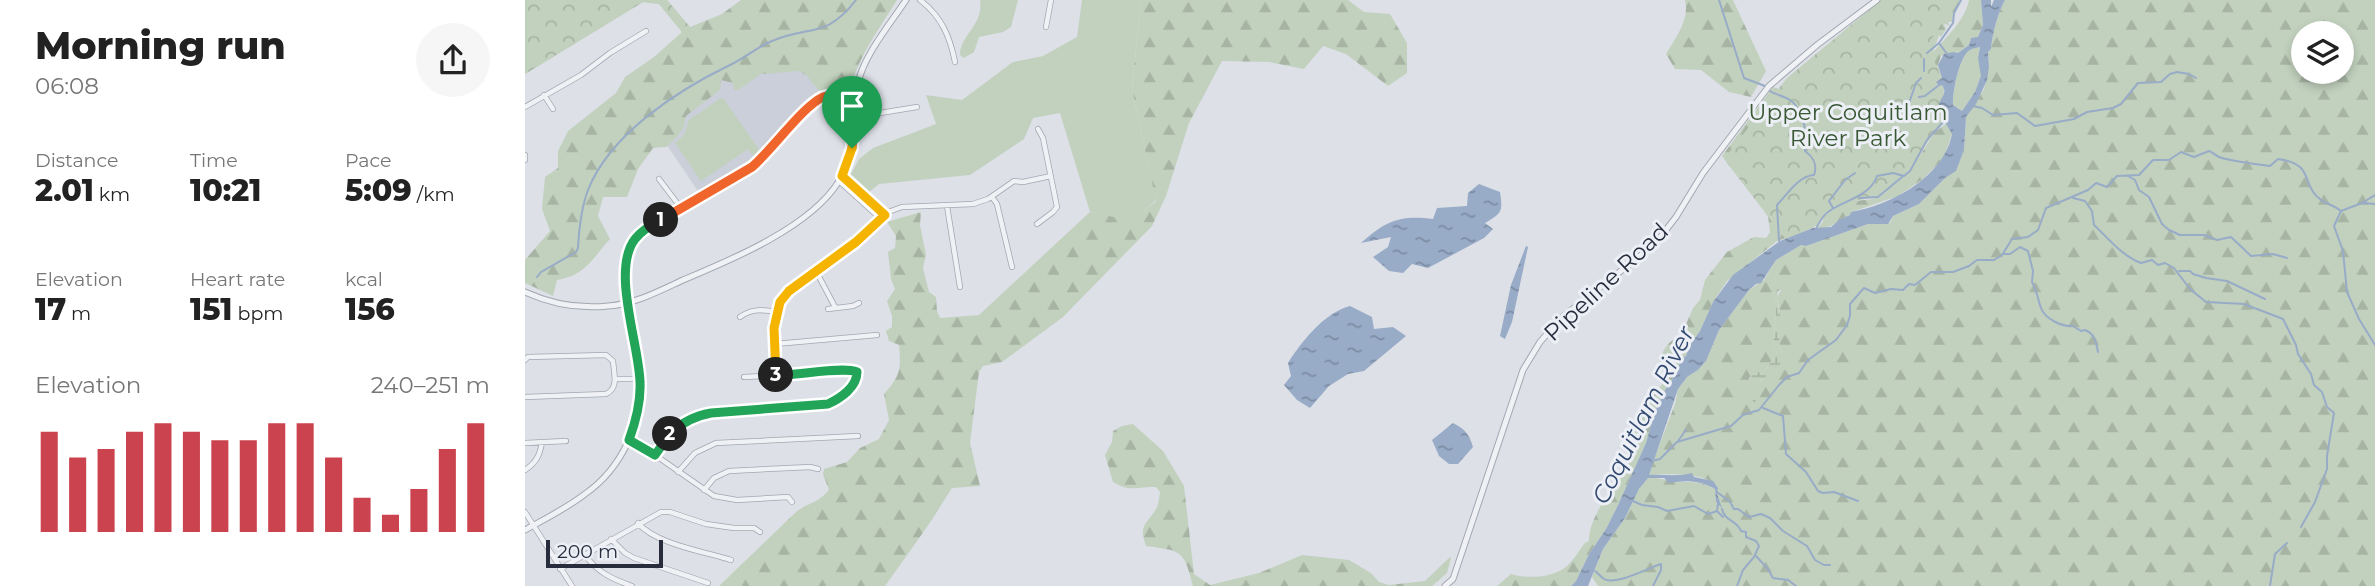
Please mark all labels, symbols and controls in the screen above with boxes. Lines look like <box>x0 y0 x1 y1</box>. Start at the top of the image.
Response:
map controls <box>2291 21 2354 84</box>
button: layers <box>2291 21 2354 84</box>
text: Morning run <box>35 22 286 69</box>
button: share <box>416 23 490 97</box>
text: 06:08 <box>35 72 99 100</box>
pin <box>822 76 882 148</box>
icon: arrive <box>833 87 871 125</box>
park label: Upper Coquitlam River Park <box>1748 98 1948 152</box>
text: Distance <box>35 149 118 172</box>
text: Time <box>190 149 238 172</box>
text: Pace <box>345 149 392 172</box>
text: 2.01 <box>35 172 94 209</box>
text: 10:21 <box>190 172 261 209</box>
text: 5:09 <box>345 172 412 209</box>
text: km <box>94 183 130 206</box>
text: /km <box>412 183 455 206</box>
pin: 1 <box>643 202 679 238</box>
text: 1 <box>657 208 664 231</box>
street label: Pipeline Road <box>1538 217 1674 347</box>
text: Elevation <box>35 268 123 291</box>
text: Heart rate <box>190 268 285 291</box>
text: kcal <box>345 268 383 291</box>
text: 17 <box>35 291 66 328</box>
text: 151 <box>190 291 233 328</box>
text: 156 <box>345 291 395 328</box>
text: m <box>66 302 91 325</box>
text: bpm <box>233 302 283 325</box>
water label: Coquitlam River <box>1586 320 1701 509</box>
pin: 3 <box>758 358 793 392</box>
text: 3 <box>770 363 781 386</box>
text: Elevation <box>35 371 141 399</box>
text: 240–251 m <box>371 371 490 399</box>
pin: 2 <box>653 416 687 452</box>
text: 2 <box>664 422 675 445</box>
scale bar <box>546 537 663 569</box>
text: 200 m <box>557 540 618 563</box>

